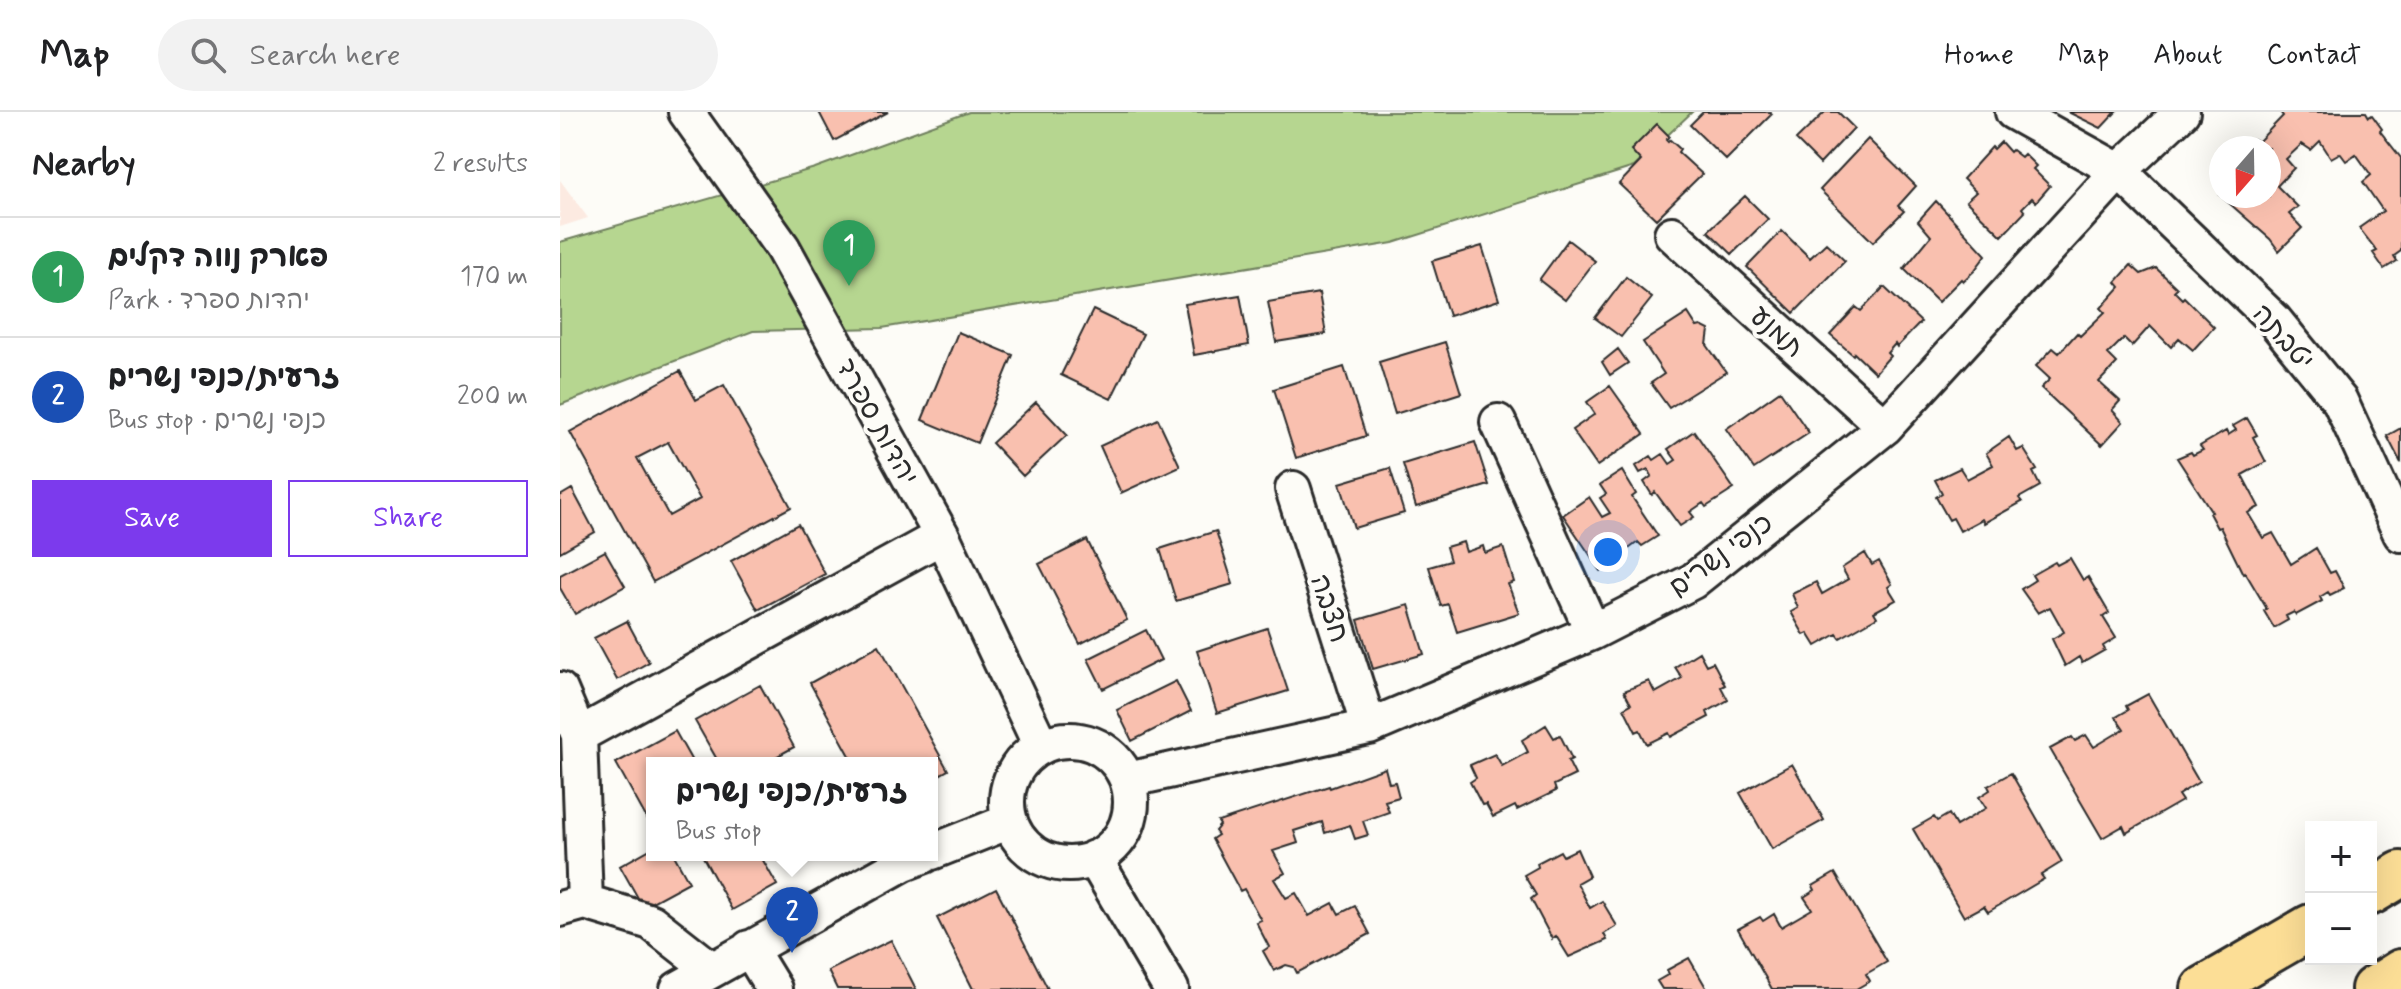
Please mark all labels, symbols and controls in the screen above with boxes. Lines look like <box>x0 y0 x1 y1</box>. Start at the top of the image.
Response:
search box <box>158 19 718 91</box>
text: Map <box>40 31 110 80</box>
icon: search <box>186 33 230 77</box>
text: Search here <box>250 36 401 75</box>
text: Home <box>1944 37 2014 74</box>
text: Map <box>2058 37 2109 74</box>
text: About <box>2153 37 2222 74</box>
text: Contact <box>2266 37 2361 74</box>
north arrow <box>2209 136 2281 208</box>
text: Nearby <box>32 142 136 187</box>
text: 2 results <box>433 147 528 181</box>
pin: 1 <box>823 220 875 286</box>
text: פארק נווה דקלים <box>108 238 328 277</box>
text: 1 <box>52 260 64 294</box>
text: 170 m <box>460 260 528 294</box>
text: Park · יהדות ספרד <box>108 284 310 318</box>
street label: יטבתה <box>2243 297 2321 379</box>
street label: תמנע <box>1741 299 1811 367</box>
street label: יהדות ספרד <box>826 352 926 492</box>
text: זרעית/כנפי נשרים <box>108 358 340 397</box>
text: 2 <box>52 380 64 414</box>
text: 200 m <box>457 380 528 414</box>
text: Bus stop · כנפי נשרים <box>108 404 326 438</box>
button: Save <box>32 480 272 557</box>
button: Share <box>288 480 528 557</box>
street label: כנפי נשרים <box>1662 506 1781 606</box>
your location <box>1588 532 1628 572</box>
street label: חצבה <box>1300 570 1357 648</box>
popup <box>646 757 938 861</box>
text: זרעית/כנפי נשרים <box>676 773 908 812</box>
text: Bus stop <box>676 815 762 849</box>
map controls <box>2305 821 2377 965</box>
button: + <box>2305 821 2377 893</box>
pin: 2 <box>766 887 818 953</box>
button: − <box>2305 893 2377 965</box>

